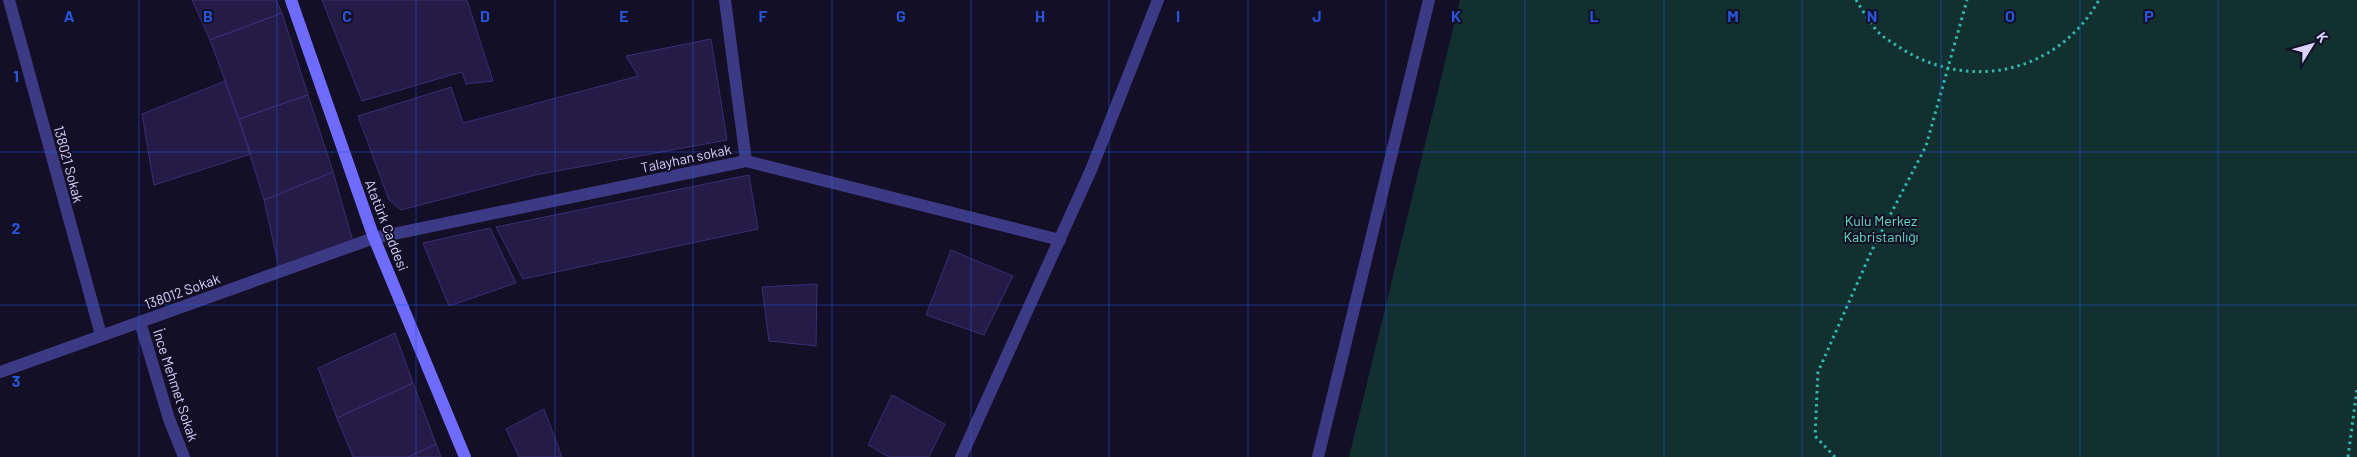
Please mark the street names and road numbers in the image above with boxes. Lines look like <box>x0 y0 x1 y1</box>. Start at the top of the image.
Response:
street label: 138021 Sokak <box>51 124 87 204</box>
street label: Talayhan sokak <box>639 140 733 176</box>
street label: Atatürk Caddesi <box>362 177 412 273</box>
street label: 138012 Sokak <box>142 270 222 312</box>
street label: İnce Mehmet Sokak <box>150 327 202 443</box>

